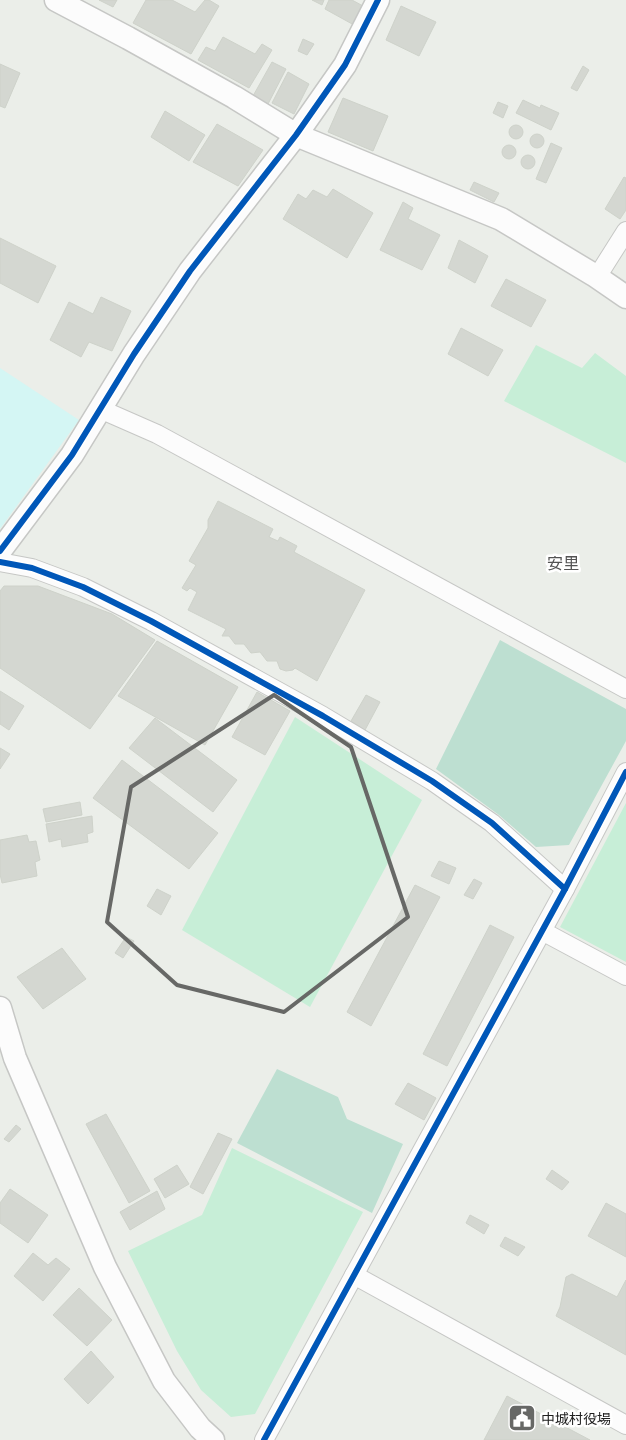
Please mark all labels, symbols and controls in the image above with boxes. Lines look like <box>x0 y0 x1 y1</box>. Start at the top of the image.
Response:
district label: 安里 <box>547 553 579 573</box>
public building icon: 中城村役場 <box>507 1403 537 1433</box>
place label: 中城村役場 <box>541 1410 611 1427</box>

